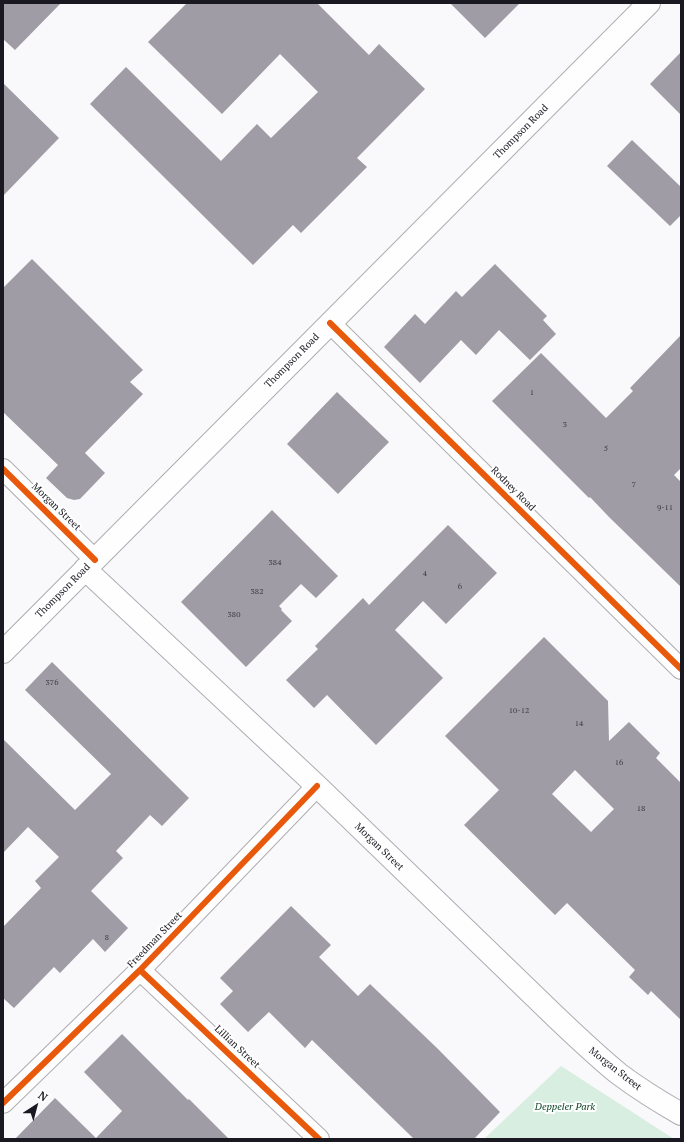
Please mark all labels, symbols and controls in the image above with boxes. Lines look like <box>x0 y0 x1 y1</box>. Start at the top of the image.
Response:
street label: Thompson Road <box>491 102 551 162</box>
street label: Thompson Road <box>262 331 322 391</box>
house number: 1 <box>530 388 534 398</box>
house number: 3 <box>563 420 567 430</box>
house number: 5 <box>604 444 608 454</box>
street label: Rodney Road <box>488 464 538 514</box>
house number: 7 <box>632 480 636 490</box>
street label: Morgan Street <box>29 481 83 533</box>
house number: 9-11 <box>657 503 673 513</box>
house number: 384 <box>269 558 281 568</box>
street label: Thompson Road <box>33 561 93 621</box>
house number: 4 <box>423 569 427 579</box>
house number: 6 <box>458 582 462 592</box>
house number: 382 <box>251 587 263 597</box>
house number: 380 <box>228 610 240 620</box>
house number: 376 <box>46 678 58 688</box>
house number: 10-12 <box>509 706 529 716</box>
house number: 14 <box>575 719 583 729</box>
house number: 16 <box>615 758 623 768</box>
house number: 18 <box>637 804 645 814</box>
street label: Morgan Street <box>352 821 406 873</box>
street label: Freedman Street <box>125 909 185 971</box>
house number: 8 <box>105 933 109 943</box>
street label: Lillian Street <box>212 1023 262 1071</box>
street label: Morgan Street <box>586 1045 644 1093</box>
north arrow <box>16 1086 56 1126</box>
text: N <box>36 1088 51 1104</box>
park label: Deppeler Park <box>535 1101 595 1113</box>

